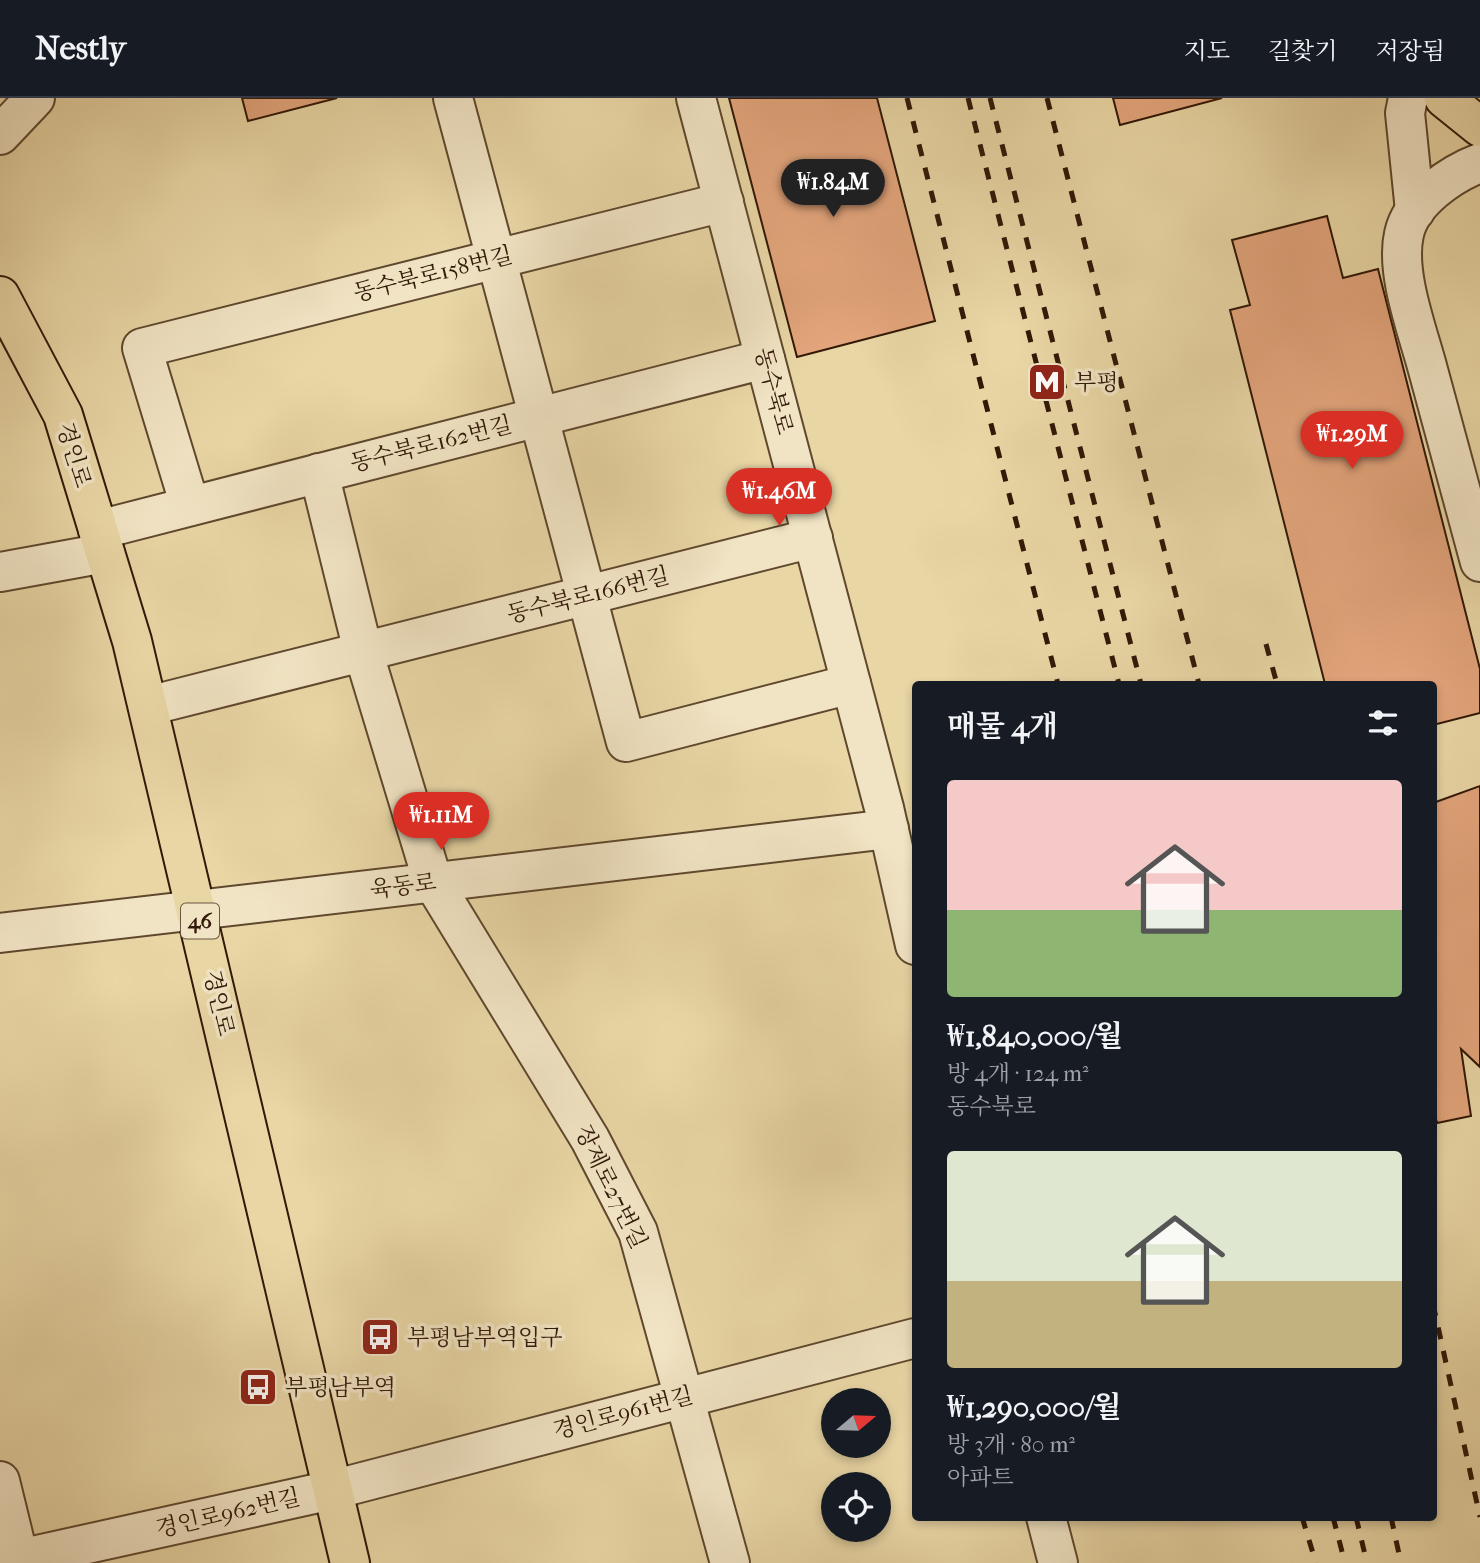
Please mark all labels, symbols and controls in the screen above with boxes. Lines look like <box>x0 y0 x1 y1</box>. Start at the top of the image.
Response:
text: Nestly <box>35 29 126 68</box>
text: 지도 <box>1184 37 1230 65</box>
text: 길찾기 <box>1268 37 1337 65</box>
text: 저장됨 <box>1375 37 1445 65</box>
pin: ₩1.84M <box>776 159 890 219</box>
text: ₩1.84M <box>797 168 869 195</box>
street label: 동수북로158번길 <box>351 241 515 307</box>
street label: 동수북로 <box>749 345 799 437</box>
metro station icon: 부평 <box>1026 361 1068 403</box>
place label: 부평 <box>1074 369 1118 396</box>
street label: 동수북로162번길 <box>347 411 515 477</box>
pin: ₩1.29M <box>1295 412 1409 471</box>
street label: 경인로 <box>51 419 97 491</box>
text: ₩1.29M <box>1316 420 1388 447</box>
pin: ₩1.46M <box>722 468 836 528</box>
text: ₩1.46M <box>742 477 816 504</box>
street label: 동수북로166번길 <box>504 562 672 628</box>
icon: filters <box>1364 704 1402 742</box>
text: 매물 4개 <box>947 709 1058 744</box>
pin: ₩1.11M <box>384 792 498 852</box>
text: ₩1.11M <box>409 801 473 828</box>
icon: home <box>1112 826 1238 952</box>
street label: 육동로 <box>368 869 438 903</box>
road number: 46 <box>181 904 219 938</box>
street label: 경인로 <box>198 967 240 1039</box>
text: ₩1,840,000/월 <box>947 1019 1123 1054</box>
text: 방 4개 · 124 m² <box>947 1060 1089 1087</box>
text: 동수북로 <box>947 1093 1036 1120</box>
street label: 장제로27번길 <box>569 1121 653 1253</box>
icon: home <box>1112 1197 1238 1323</box>
bus stop icon: 부평남부역입구 <box>359 1316 401 1358</box>
place label: 부평남부역입구 <box>407 1324 563 1351</box>
bus stop icon: 부평남부역 <box>237 1366 279 1408</box>
place label: 부평남부역 <box>285 1374 396 1401</box>
street label: 경인로961번길 <box>550 1381 696 1445</box>
north arrow <box>821 1388 891 1458</box>
map controls <box>821 1388 891 1542</box>
text: ₩1,290,000/월 <box>947 1390 1121 1425</box>
text: 방 3개 · 80 m² <box>947 1431 1075 1458</box>
text: 아파트 <box>947 1464 1014 1491</box>
button: locate <box>821 1472 891 1542</box>
street label: 경인로962번길 <box>153 1483 303 1543</box>

